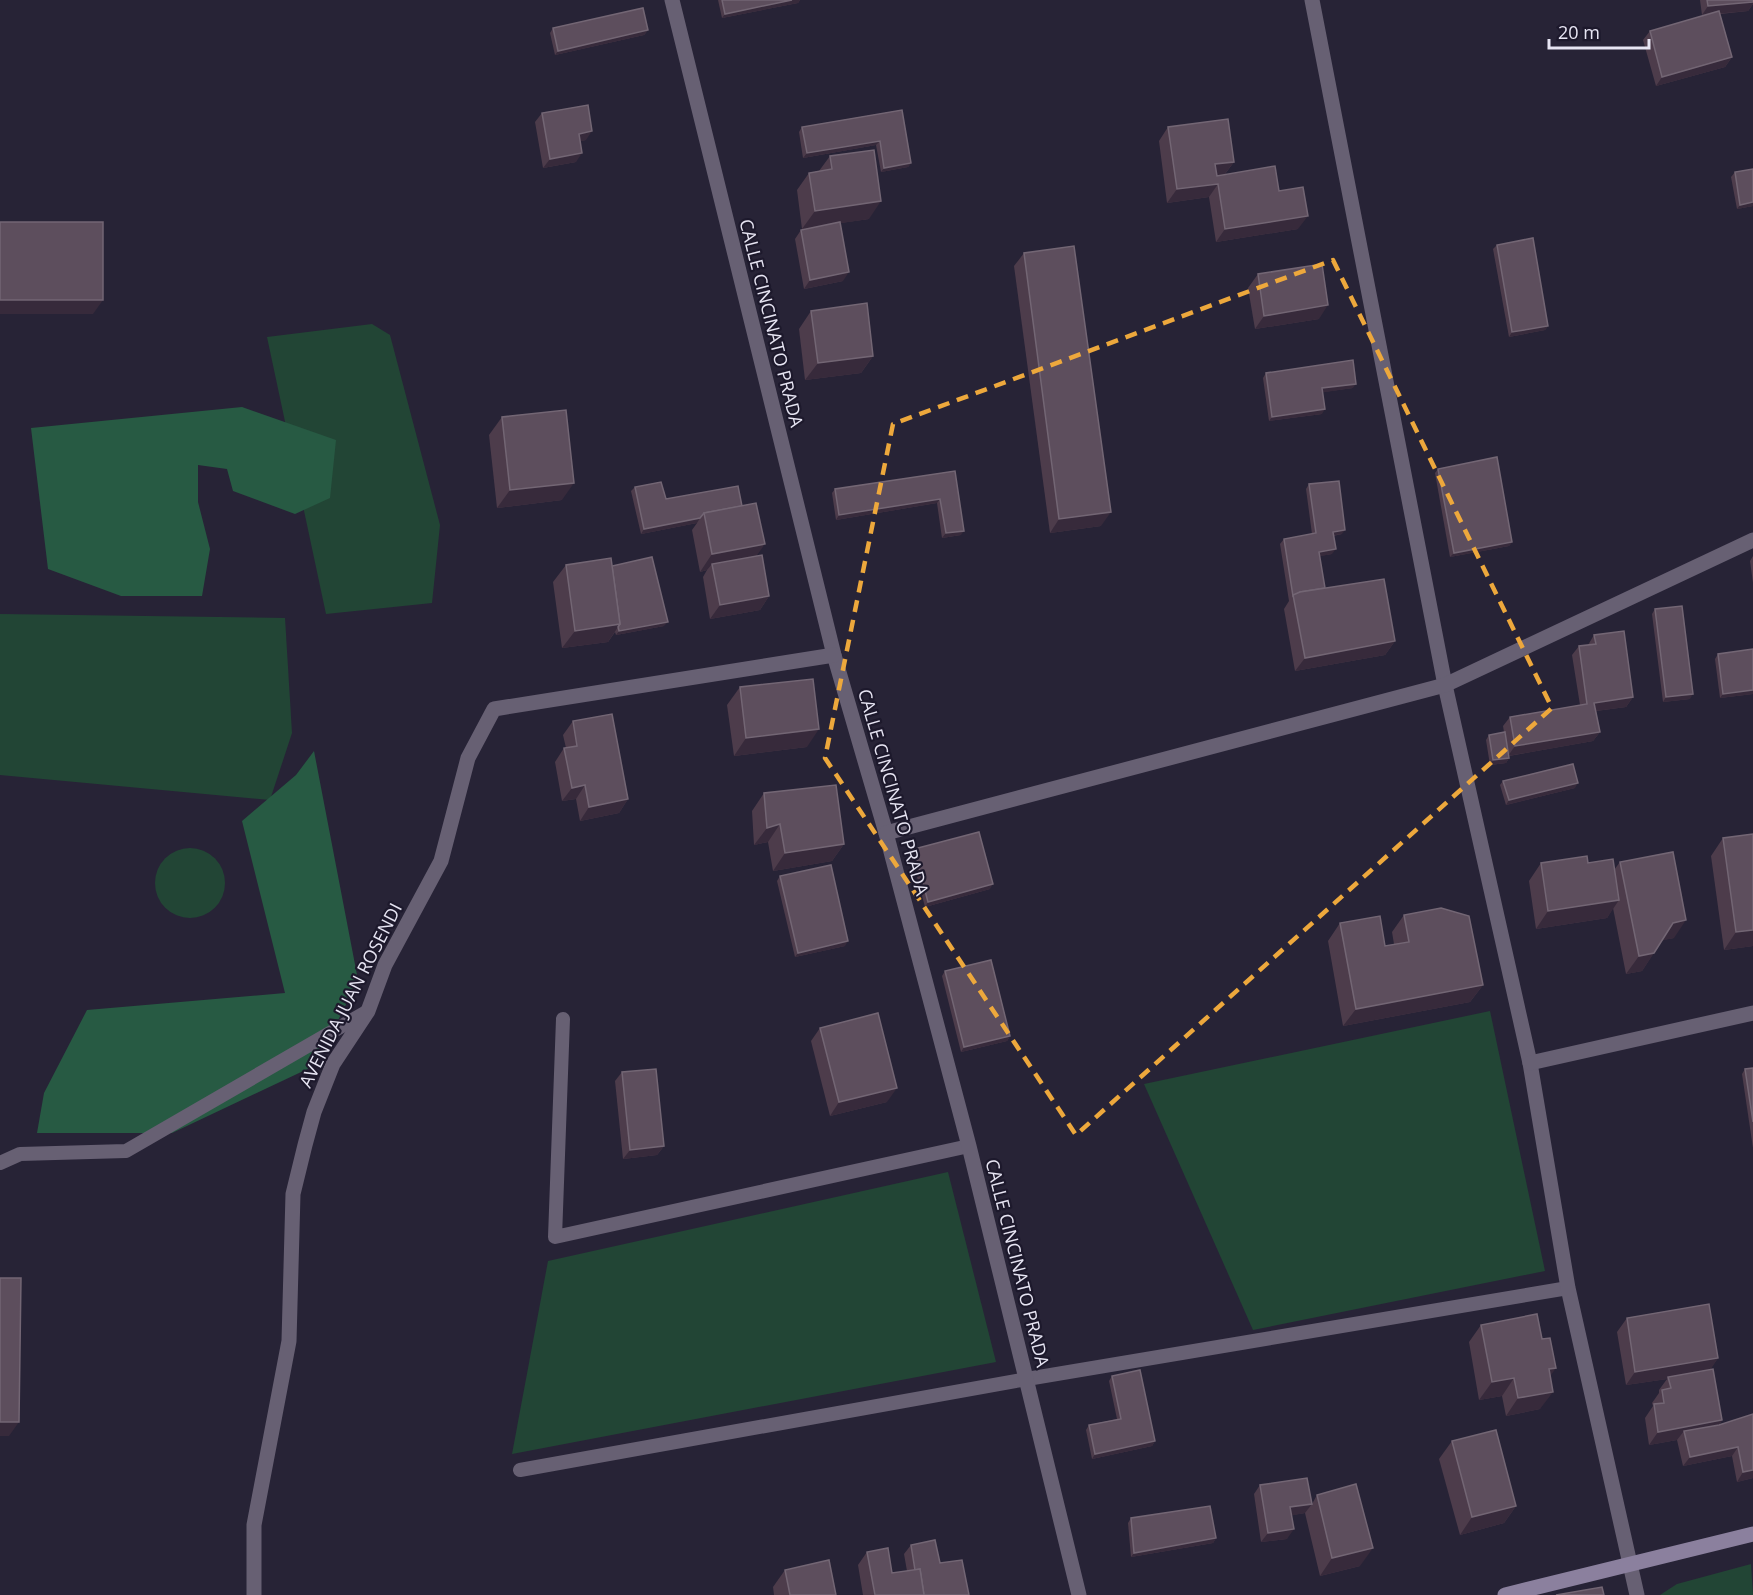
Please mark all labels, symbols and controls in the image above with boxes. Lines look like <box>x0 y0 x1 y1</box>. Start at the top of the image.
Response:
scale bar <box>1549 12 1650 50</box>
text: 20 m <box>1558 20 1600 44</box>
street label: CALLE CINCINATO PRADA <box>734 216 810 430</box>
street label: CALLE CINCINATO PRADA <box>853 686 935 899</box>
street label: AVENIDA JUAN ROSENDI <box>293 899 407 1091</box>
street label: CALLE CINCINATO PRADA <box>980 1156 1056 1370</box>

